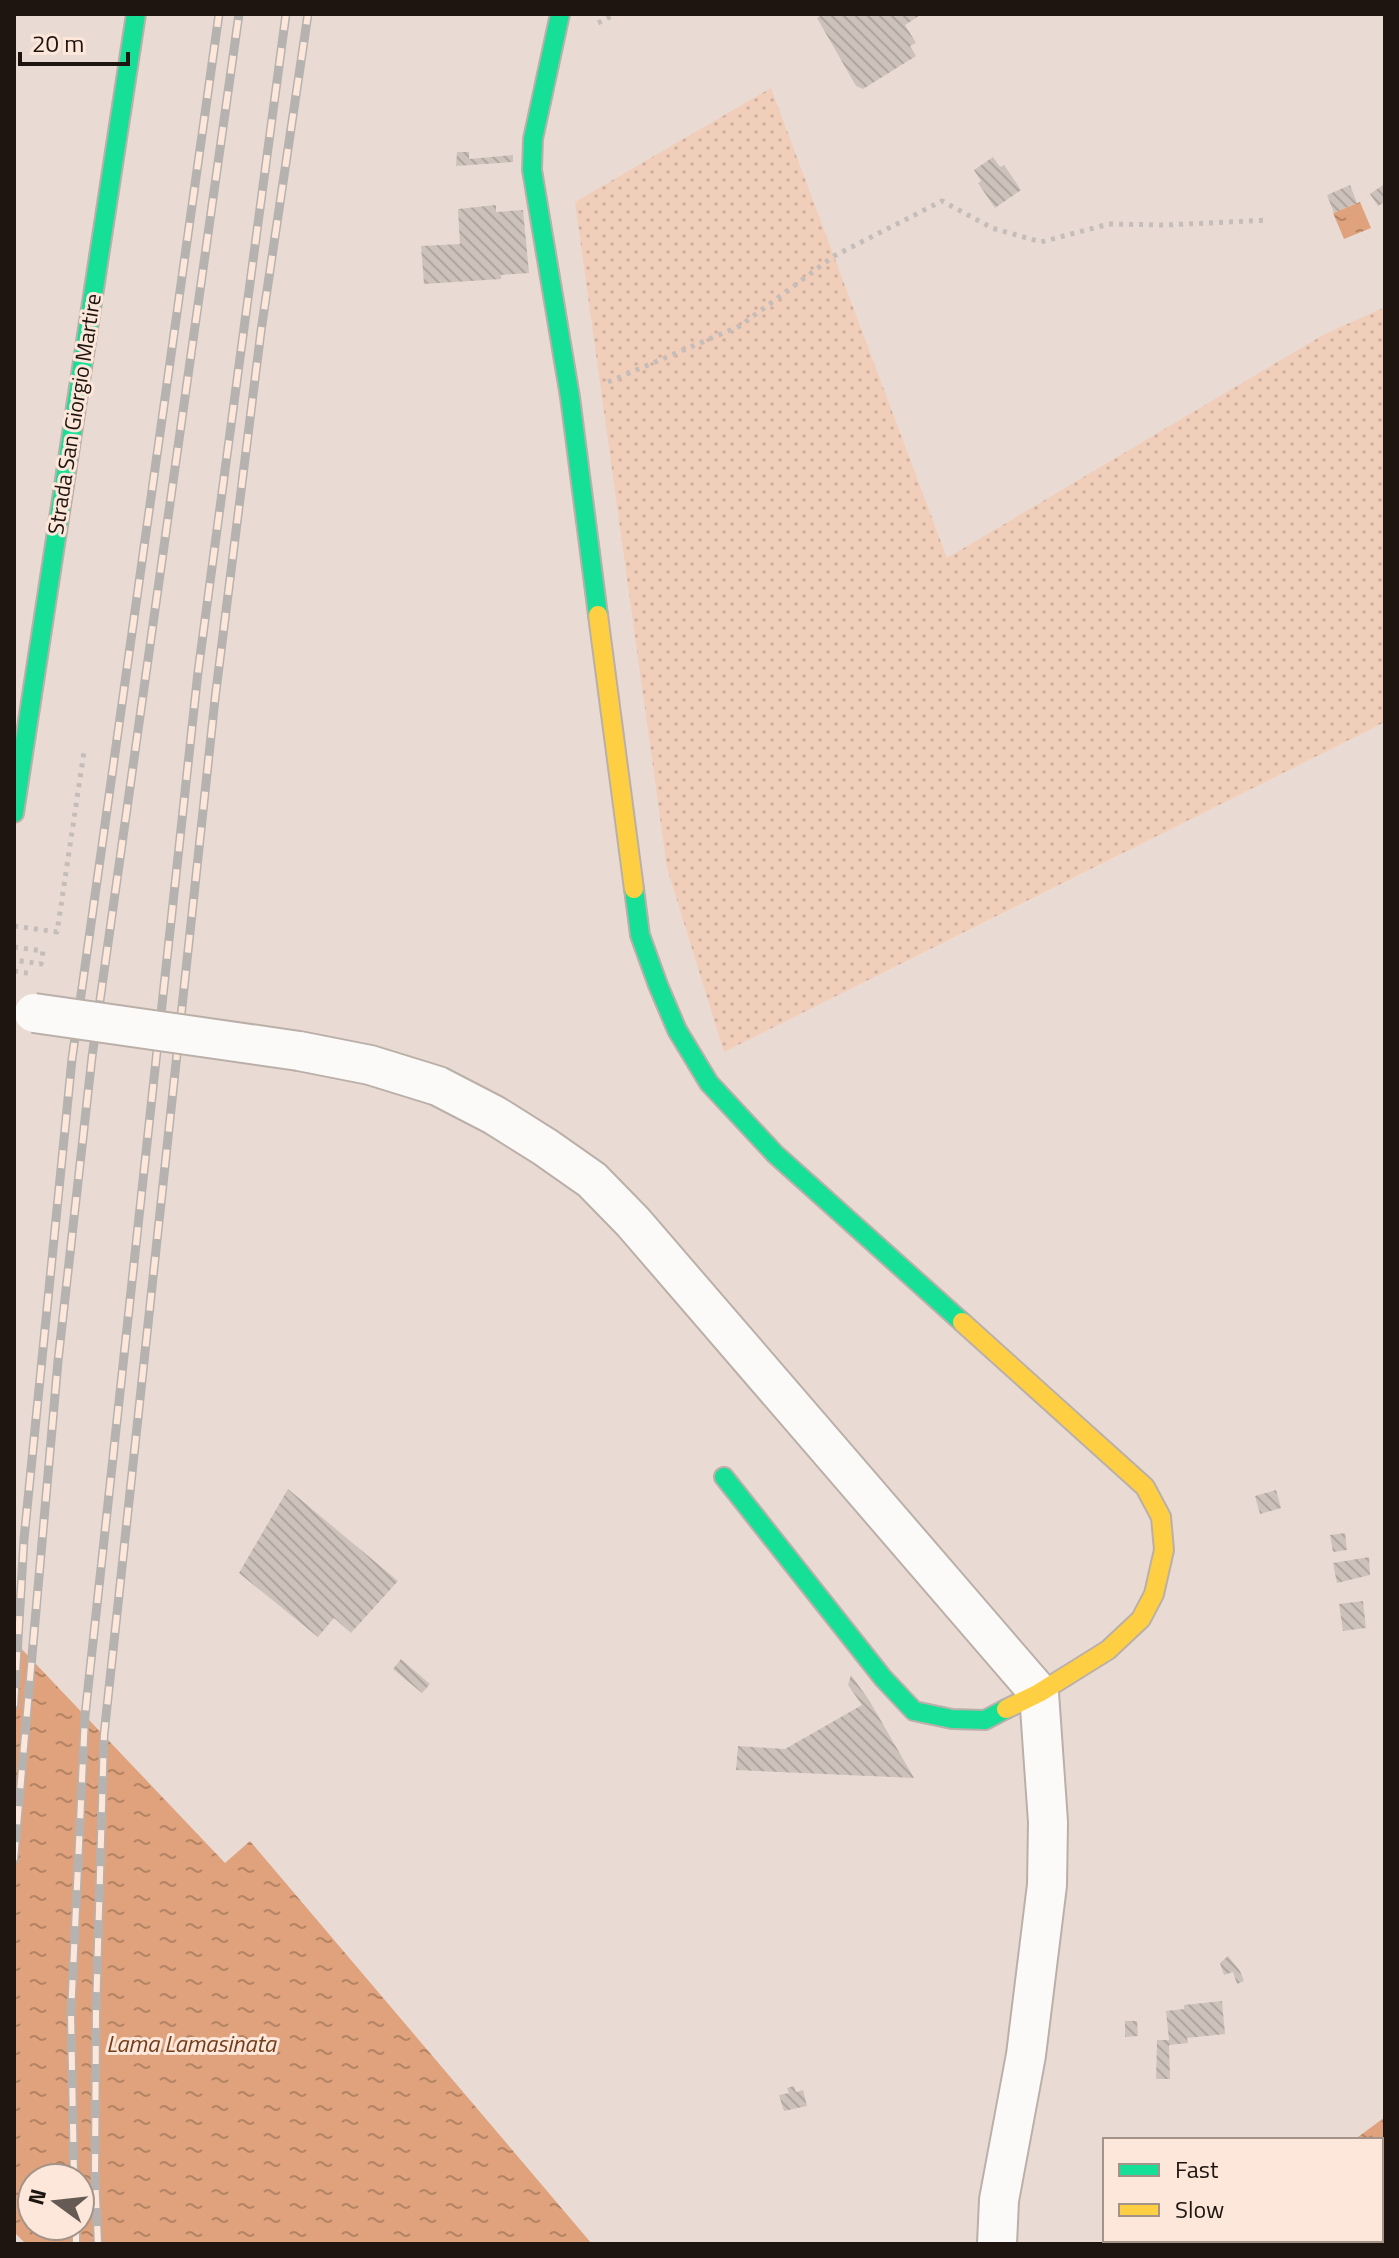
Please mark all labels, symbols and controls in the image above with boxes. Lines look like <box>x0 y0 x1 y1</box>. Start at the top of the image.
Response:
scale bar <box>20 16 128 66</box>
text: 20 m <box>32 25 84 61</box>
street label: Strada San Giorgio Martire <box>38 291 110 537</box>
water label: Lama Lamasinata <box>106 2025 278 2061</box>
legend <box>1103 2138 1383 2242</box>
text: Fast <box>1175 2151 1219 2187</box>
north arrow <box>16 2162 96 2242</box>
text: N <box>18 2185 55 2209</box>
text: Slow <box>1175 2191 1224 2227</box>

